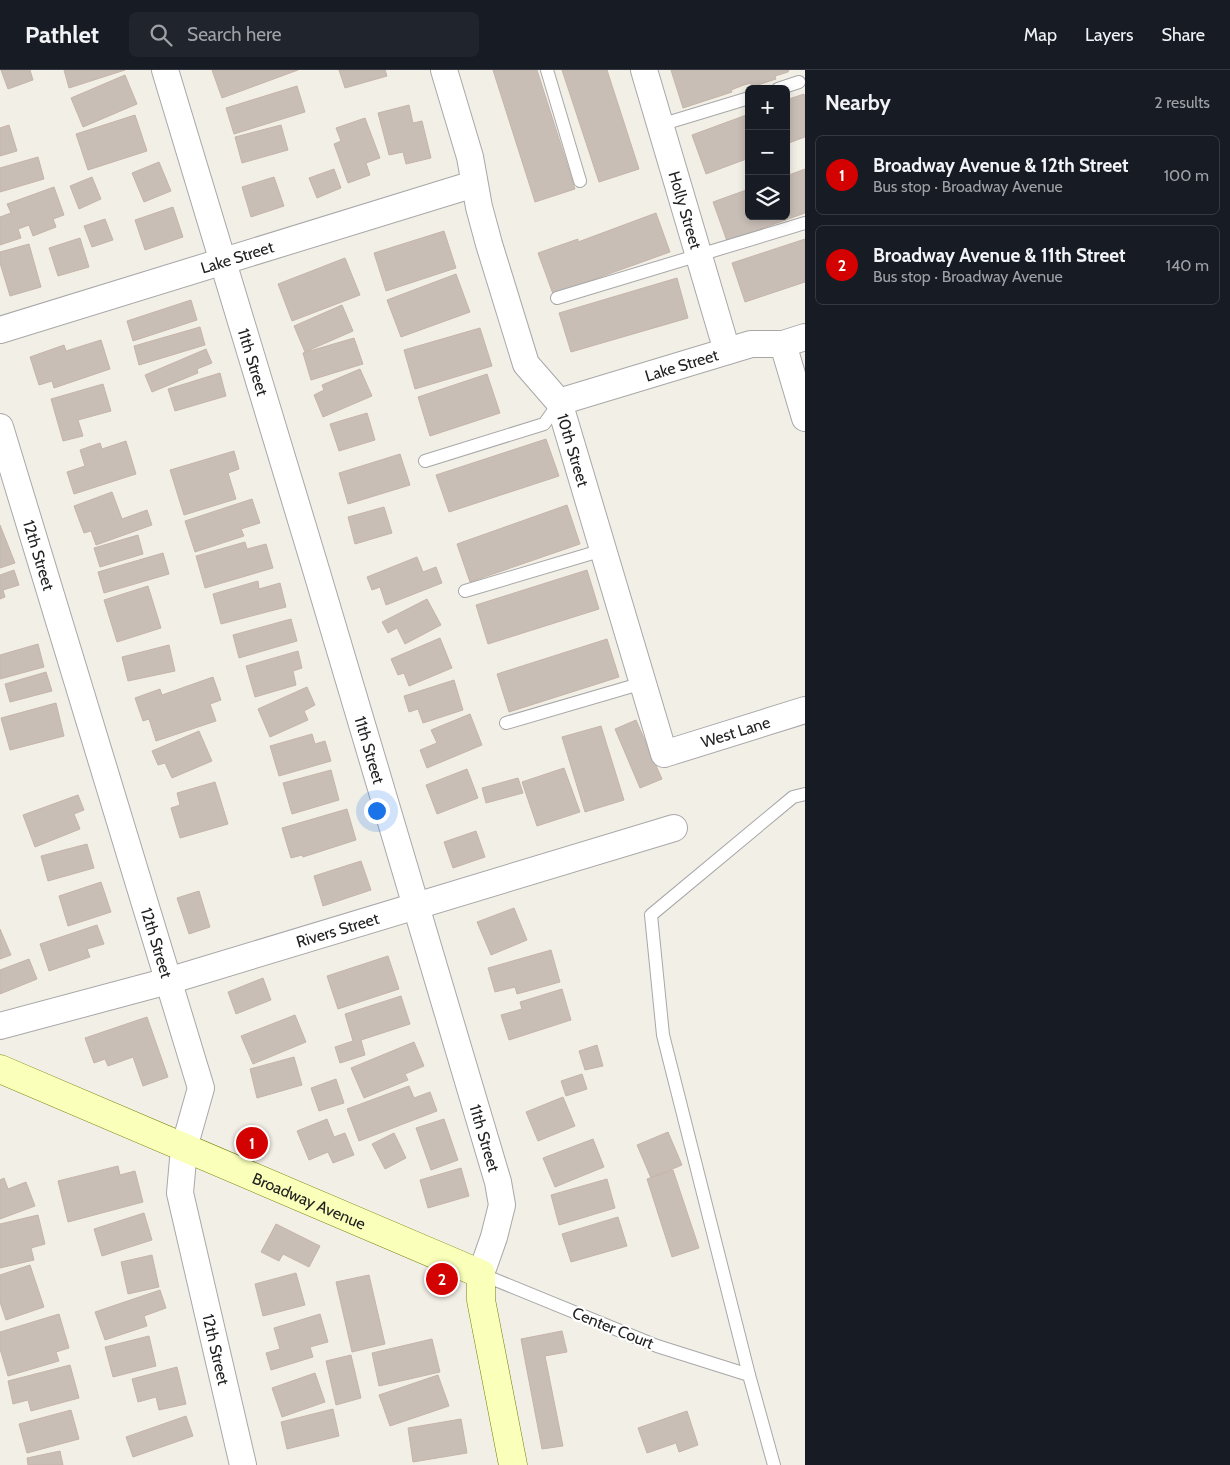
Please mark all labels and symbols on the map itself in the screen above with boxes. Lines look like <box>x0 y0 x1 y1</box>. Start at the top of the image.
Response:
street label: Holly Street <box>665 169 706 252</box>
street label: Lake Street <box>198 237 276 277</box>
street label: 11th Street <box>234 326 273 398</box>
street label: Lake Street <box>643 345 721 385</box>
street label: 10th Street <box>553 411 593 489</box>
street label: 12th Street <box>19 518 59 593</box>
street label: West Lane <box>699 712 772 751</box>
street label: 11th Street <box>351 714 389 786</box>
your location <box>364 798 390 824</box>
street label: 12th Street <box>137 905 177 981</box>
street label: Rivers Street <box>294 908 382 951</box>
street label: 11th Street <box>466 1102 504 1175</box>
pin: 1 <box>236 1124 268 1162</box>
street label: Broadway Avenue <box>250 1168 369 1233</box>
pin: 2 <box>426 1260 458 1298</box>
street label: Center Court <box>570 1303 657 1353</box>
street label: 12th Street <box>199 1312 234 1387</box>

